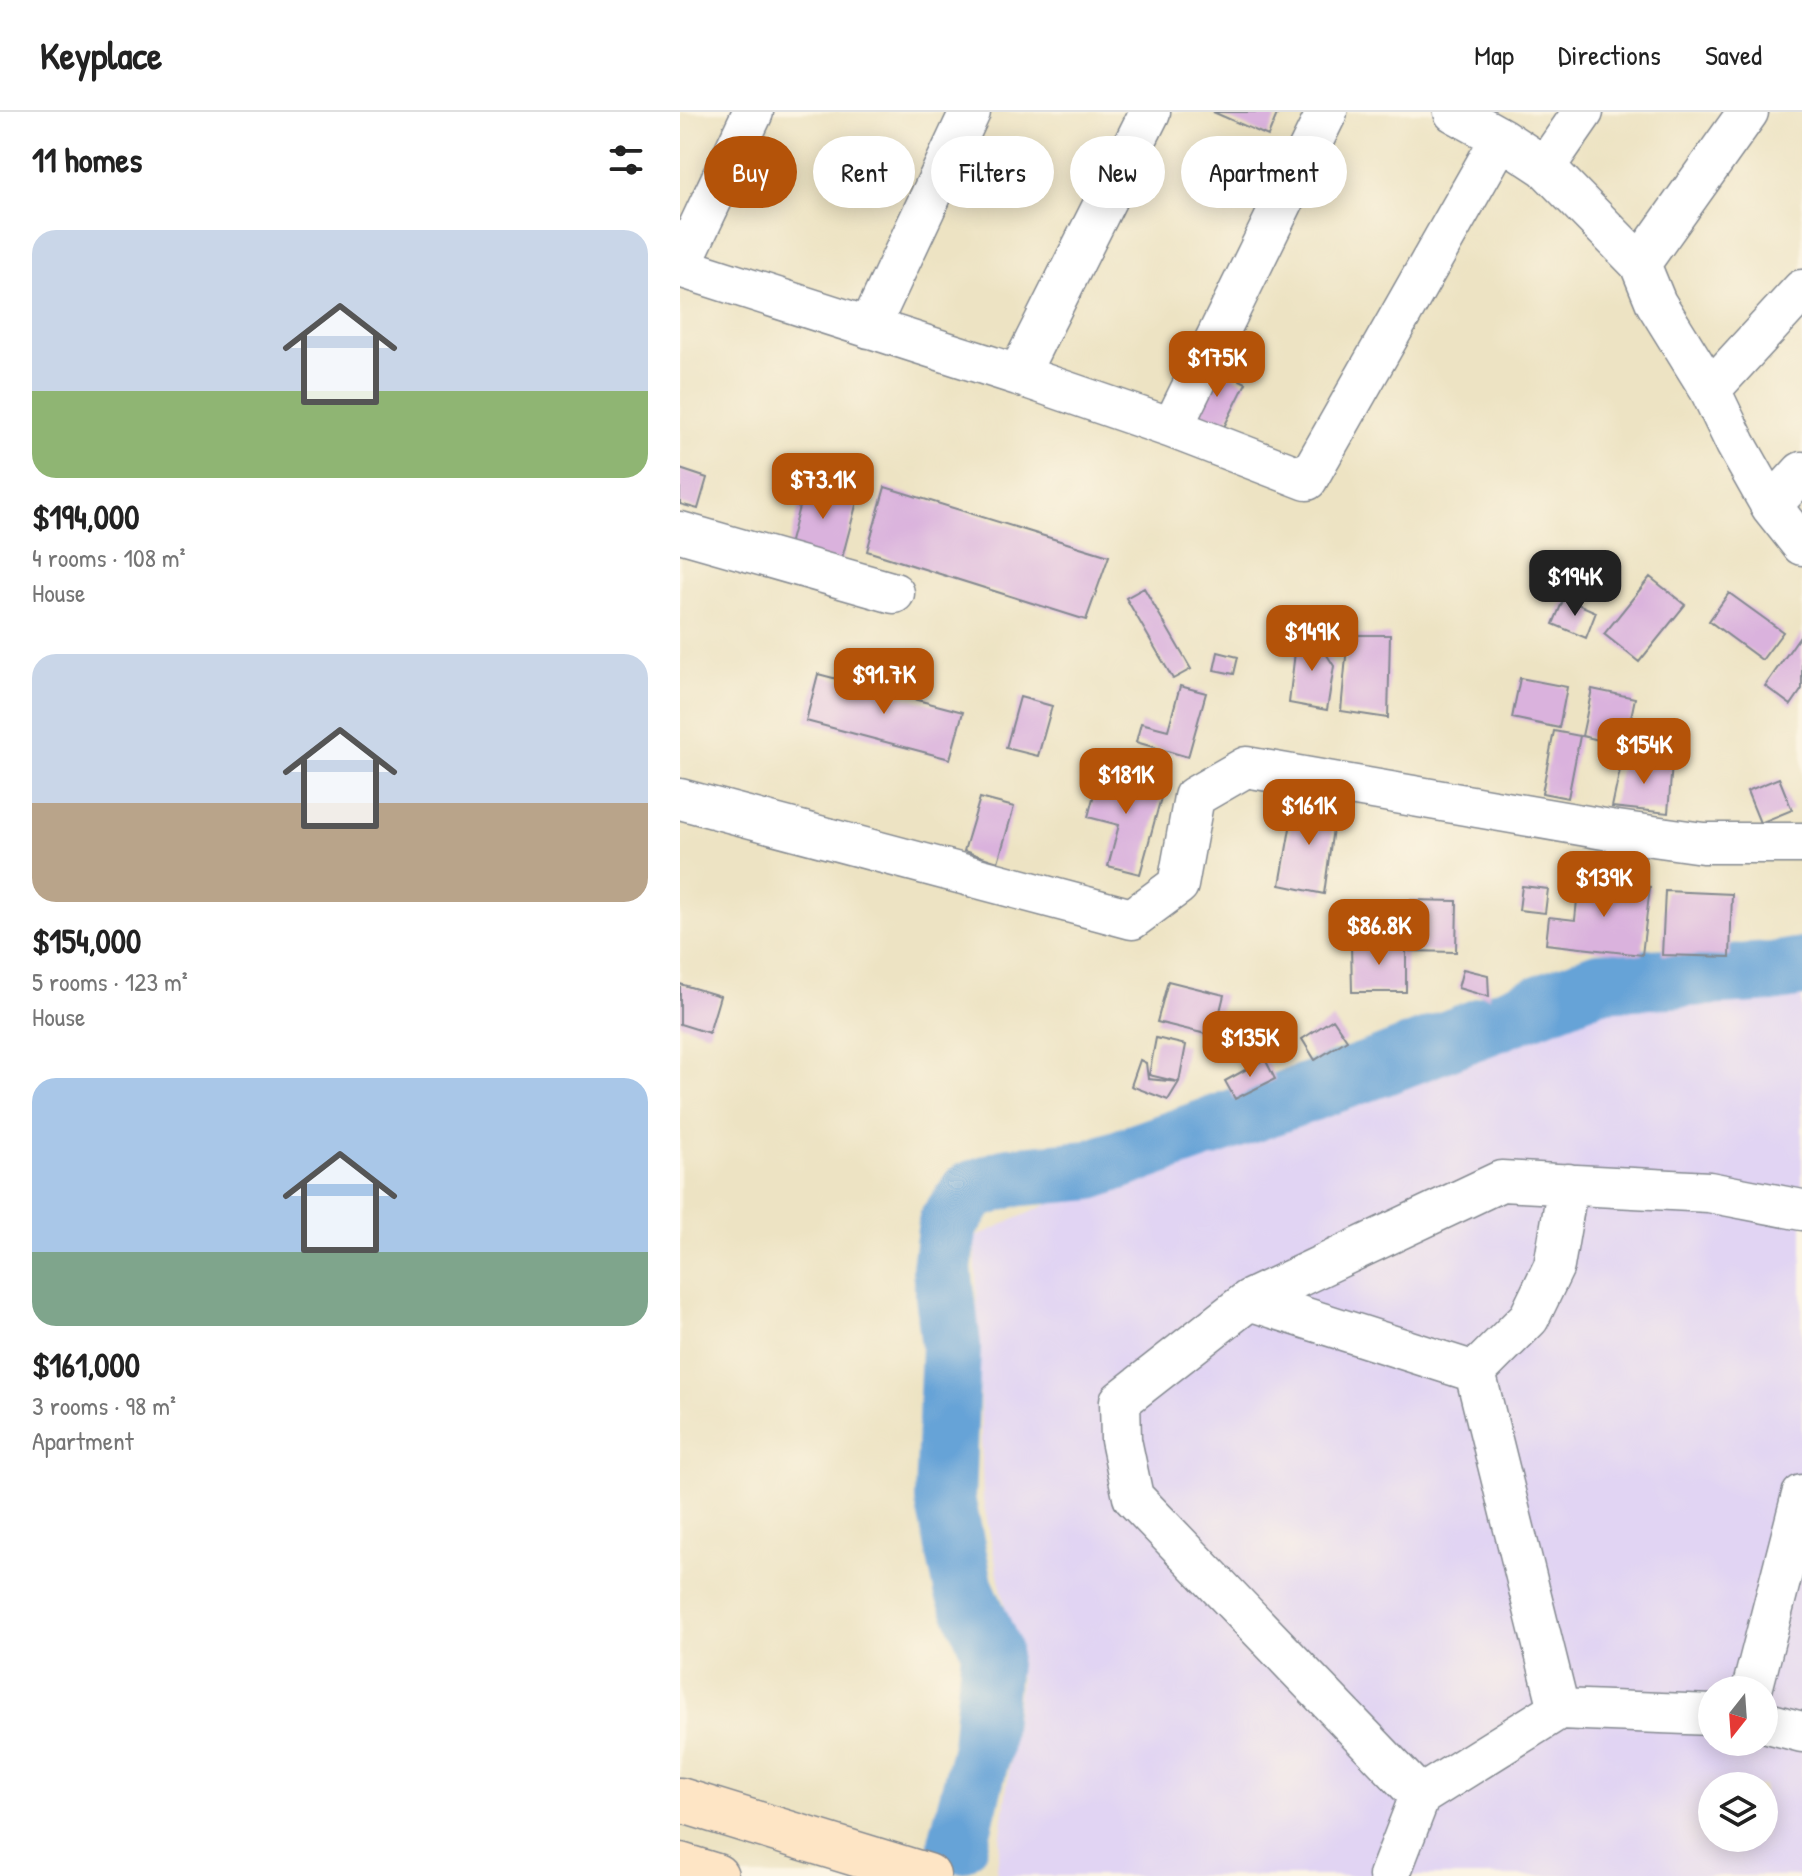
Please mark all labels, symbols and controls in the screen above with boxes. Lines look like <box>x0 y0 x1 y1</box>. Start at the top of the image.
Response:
text: Keyplace <box>40 29 162 81</box>
text: Map <box>1474 36 1514 74</box>
text: Directions <box>1558 36 1661 74</box>
text: Saved <box>1705 36 1762 74</box>
chip: Buy <box>704 136 797 208</box>
chip: Rent <box>813 136 915 208</box>
chip: Filters <box>931 136 1054 208</box>
chip: New <box>1070 136 1165 208</box>
chip: Apartment <box>1181 136 1347 208</box>
text: 11 homes <box>32 137 142 183</box>
icon: filters <box>604 138 648 182</box>
icon: home <box>268 282 412 426</box>
pin: $175K <box>1161 331 1273 399</box>
text: $175K <box>1187 339 1247 374</box>
pin: $73.1K <box>758 453 888 521</box>
text: $73.1K <box>790 461 856 496</box>
text: $194,000 <box>32 494 139 540</box>
text: 4 rooms · 108 m² <box>32 540 186 575</box>
pin: $194K <box>1519 550 1631 618</box>
text: $194K <box>1547 558 1603 593</box>
text: House <box>32 575 85 610</box>
pin: $149K <box>1256 605 1368 673</box>
text: $149K <box>1284 613 1340 648</box>
pin: $91.7K <box>819 648 949 716</box>
text: $91.7K <box>852 656 916 691</box>
icon: home <box>268 706 412 850</box>
pin: $154K <box>1588 718 1700 786</box>
text: $154K <box>1616 726 1672 761</box>
pin: $181K <box>1070 748 1182 816</box>
text: $181K <box>1098 756 1154 791</box>
pin: $161K <box>1253 779 1365 847</box>
text: $161K <box>1281 787 1337 822</box>
pin: $139K <box>1548 851 1660 919</box>
text: $139K <box>1575 859 1633 894</box>
pin: $86.8K <box>1314 899 1444 967</box>
text: $86.8K <box>1346 907 1412 942</box>
text: $154,000 <box>32 918 141 964</box>
text: 5 rooms · 123 m² <box>32 964 188 999</box>
text: House <box>32 999 85 1034</box>
pin: $135K <box>1194 1011 1306 1079</box>
text: $135K <box>1221 1019 1279 1054</box>
icon: home <box>268 1130 412 1274</box>
text: $161,000 <box>32 1342 140 1388</box>
text: 3 rooms · 98 m² <box>32 1388 176 1423</box>
text: Apartment <box>32 1423 134 1458</box>
north arrow <box>1698 1676 1778 1756</box>
map controls <box>1698 1676 1778 1852</box>
button: layers <box>1698 1772 1778 1852</box>

